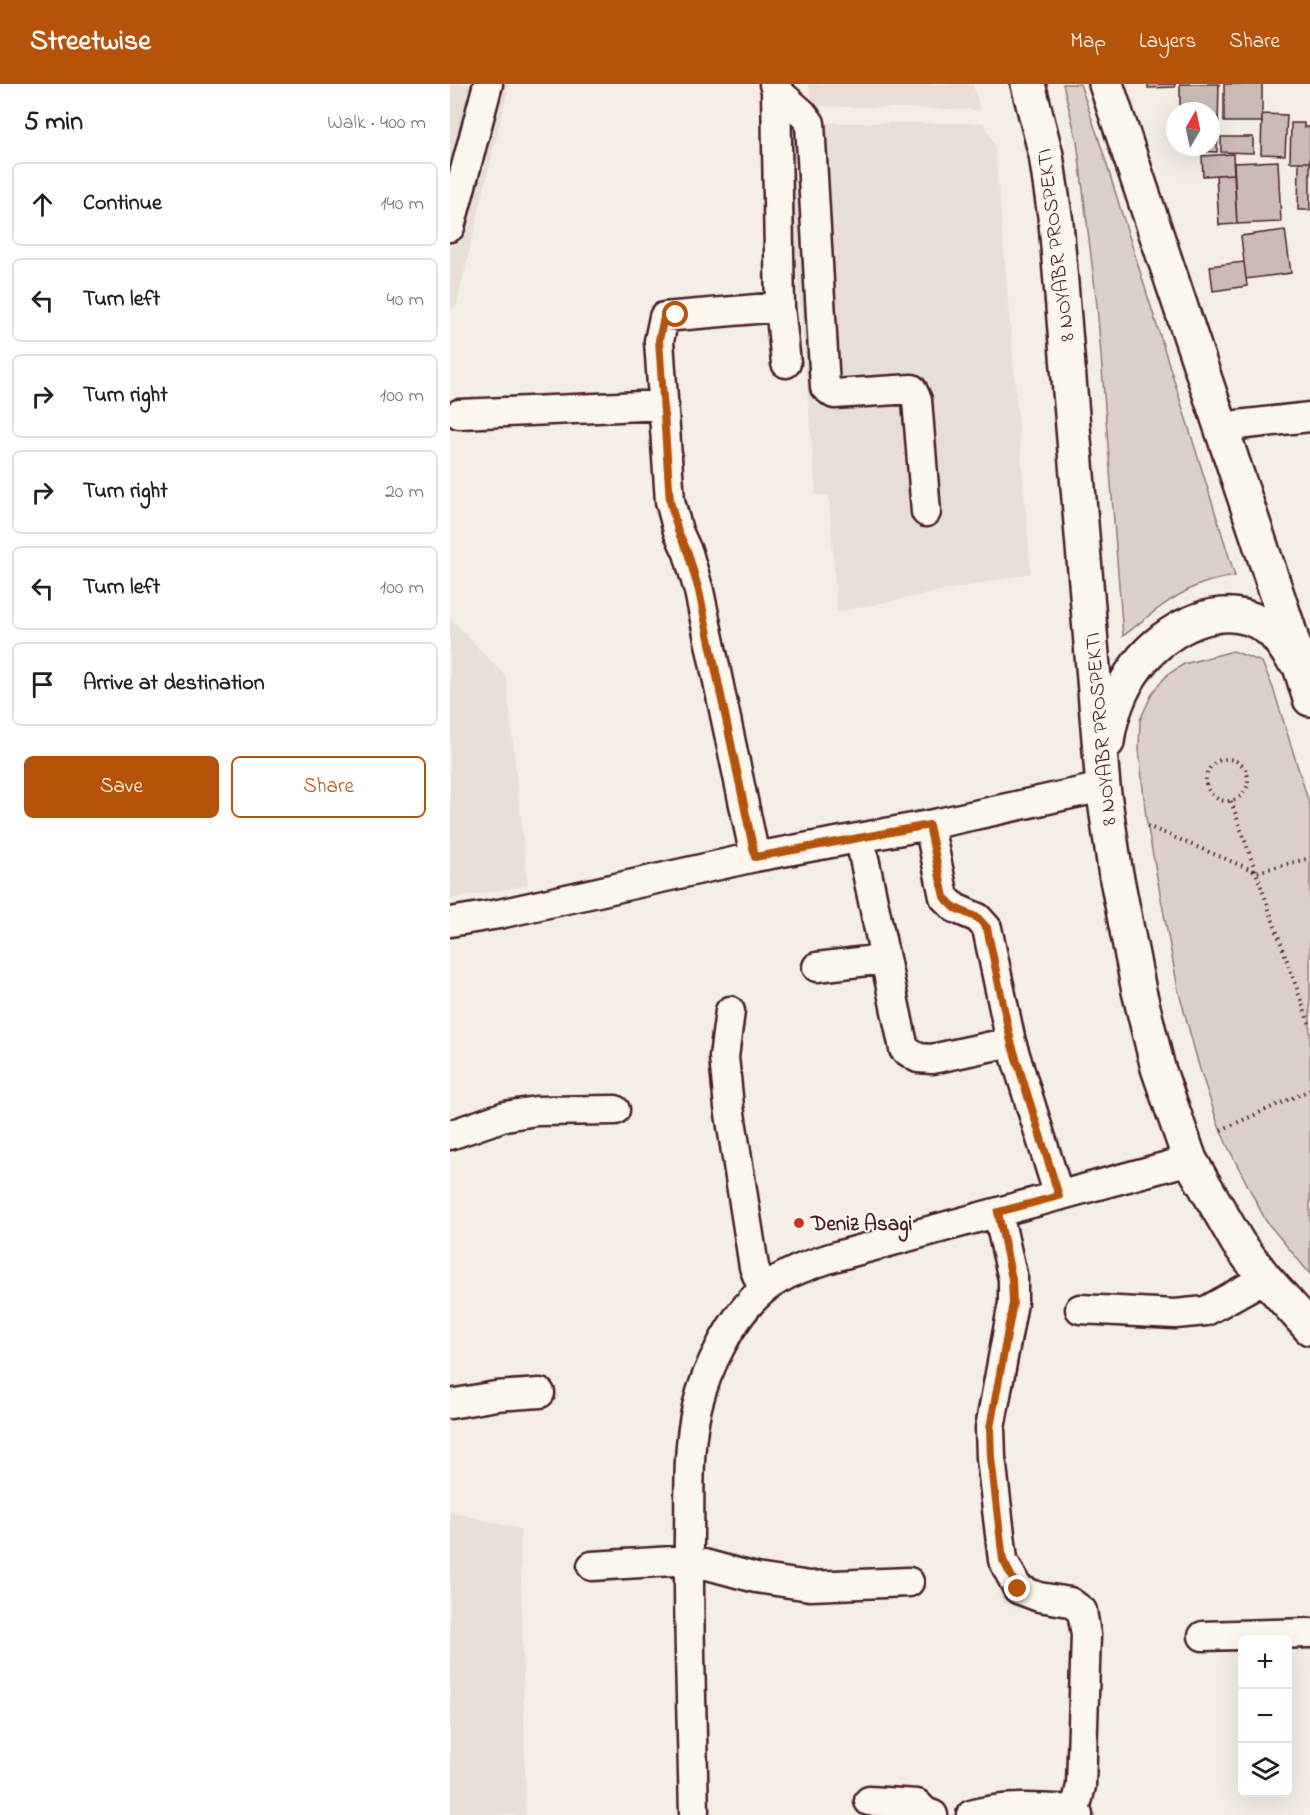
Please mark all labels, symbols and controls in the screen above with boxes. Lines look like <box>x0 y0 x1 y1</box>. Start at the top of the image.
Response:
text: Streetwise <box>30 22 151 63</box>
text: Map <box>1070 27 1106 57</box>
text: Layers <box>1139 27 1196 57</box>
text: Share <box>1229 27 1280 57</box>
north arrow <box>1166 102 1220 156</box>
text: 5 min <box>24 104 83 142</box>
text: Walk · 400 m <box>327 109 426 138</box>
street label: 8 NOYABR PROSPEKTI <box>1030 147 1084 343</box>
icon: ahead <box>26 188 59 221</box>
text: Continue <box>83 188 162 220</box>
text: 140 m <box>380 190 424 219</box>
icon: left <box>26 284 59 317</box>
text: Turn left <box>83 284 160 316</box>
text: 40 m <box>387 286 424 315</box>
route start <box>662 301 688 327</box>
icon: right <box>26 380 59 413</box>
text: Turn right <box>83 380 168 412</box>
text: 100 m <box>380 382 424 411</box>
icon: right <box>26 476 59 509</box>
text: Turn right <box>83 476 168 508</box>
text: 20 m <box>385 478 424 507</box>
icon: left <box>26 572 59 605</box>
text: Turn left <box>83 572 160 604</box>
text: 100 m <box>380 574 424 603</box>
street label: 8 NOYABR PROSPEKTI <box>1079 631 1125 827</box>
icon: arrive <box>26 668 59 701</box>
text: Arrive at destination <box>83 668 265 700</box>
button: Save <box>24 756 219 818</box>
button: Share <box>231 756 426 818</box>
place label: Deniz Asagi <box>810 1210 912 1242</box>
marker: Deniz Asagi <box>792 1216 806 1230</box>
route end <box>1004 1575 1030 1601</box>
map controls <box>1238 1635 1292 1797</box>
button: + <box>1238 1635 1292 1689</box>
button: − <box>1238 1689 1292 1743</box>
button: layers <box>1238 1743 1292 1797</box>

